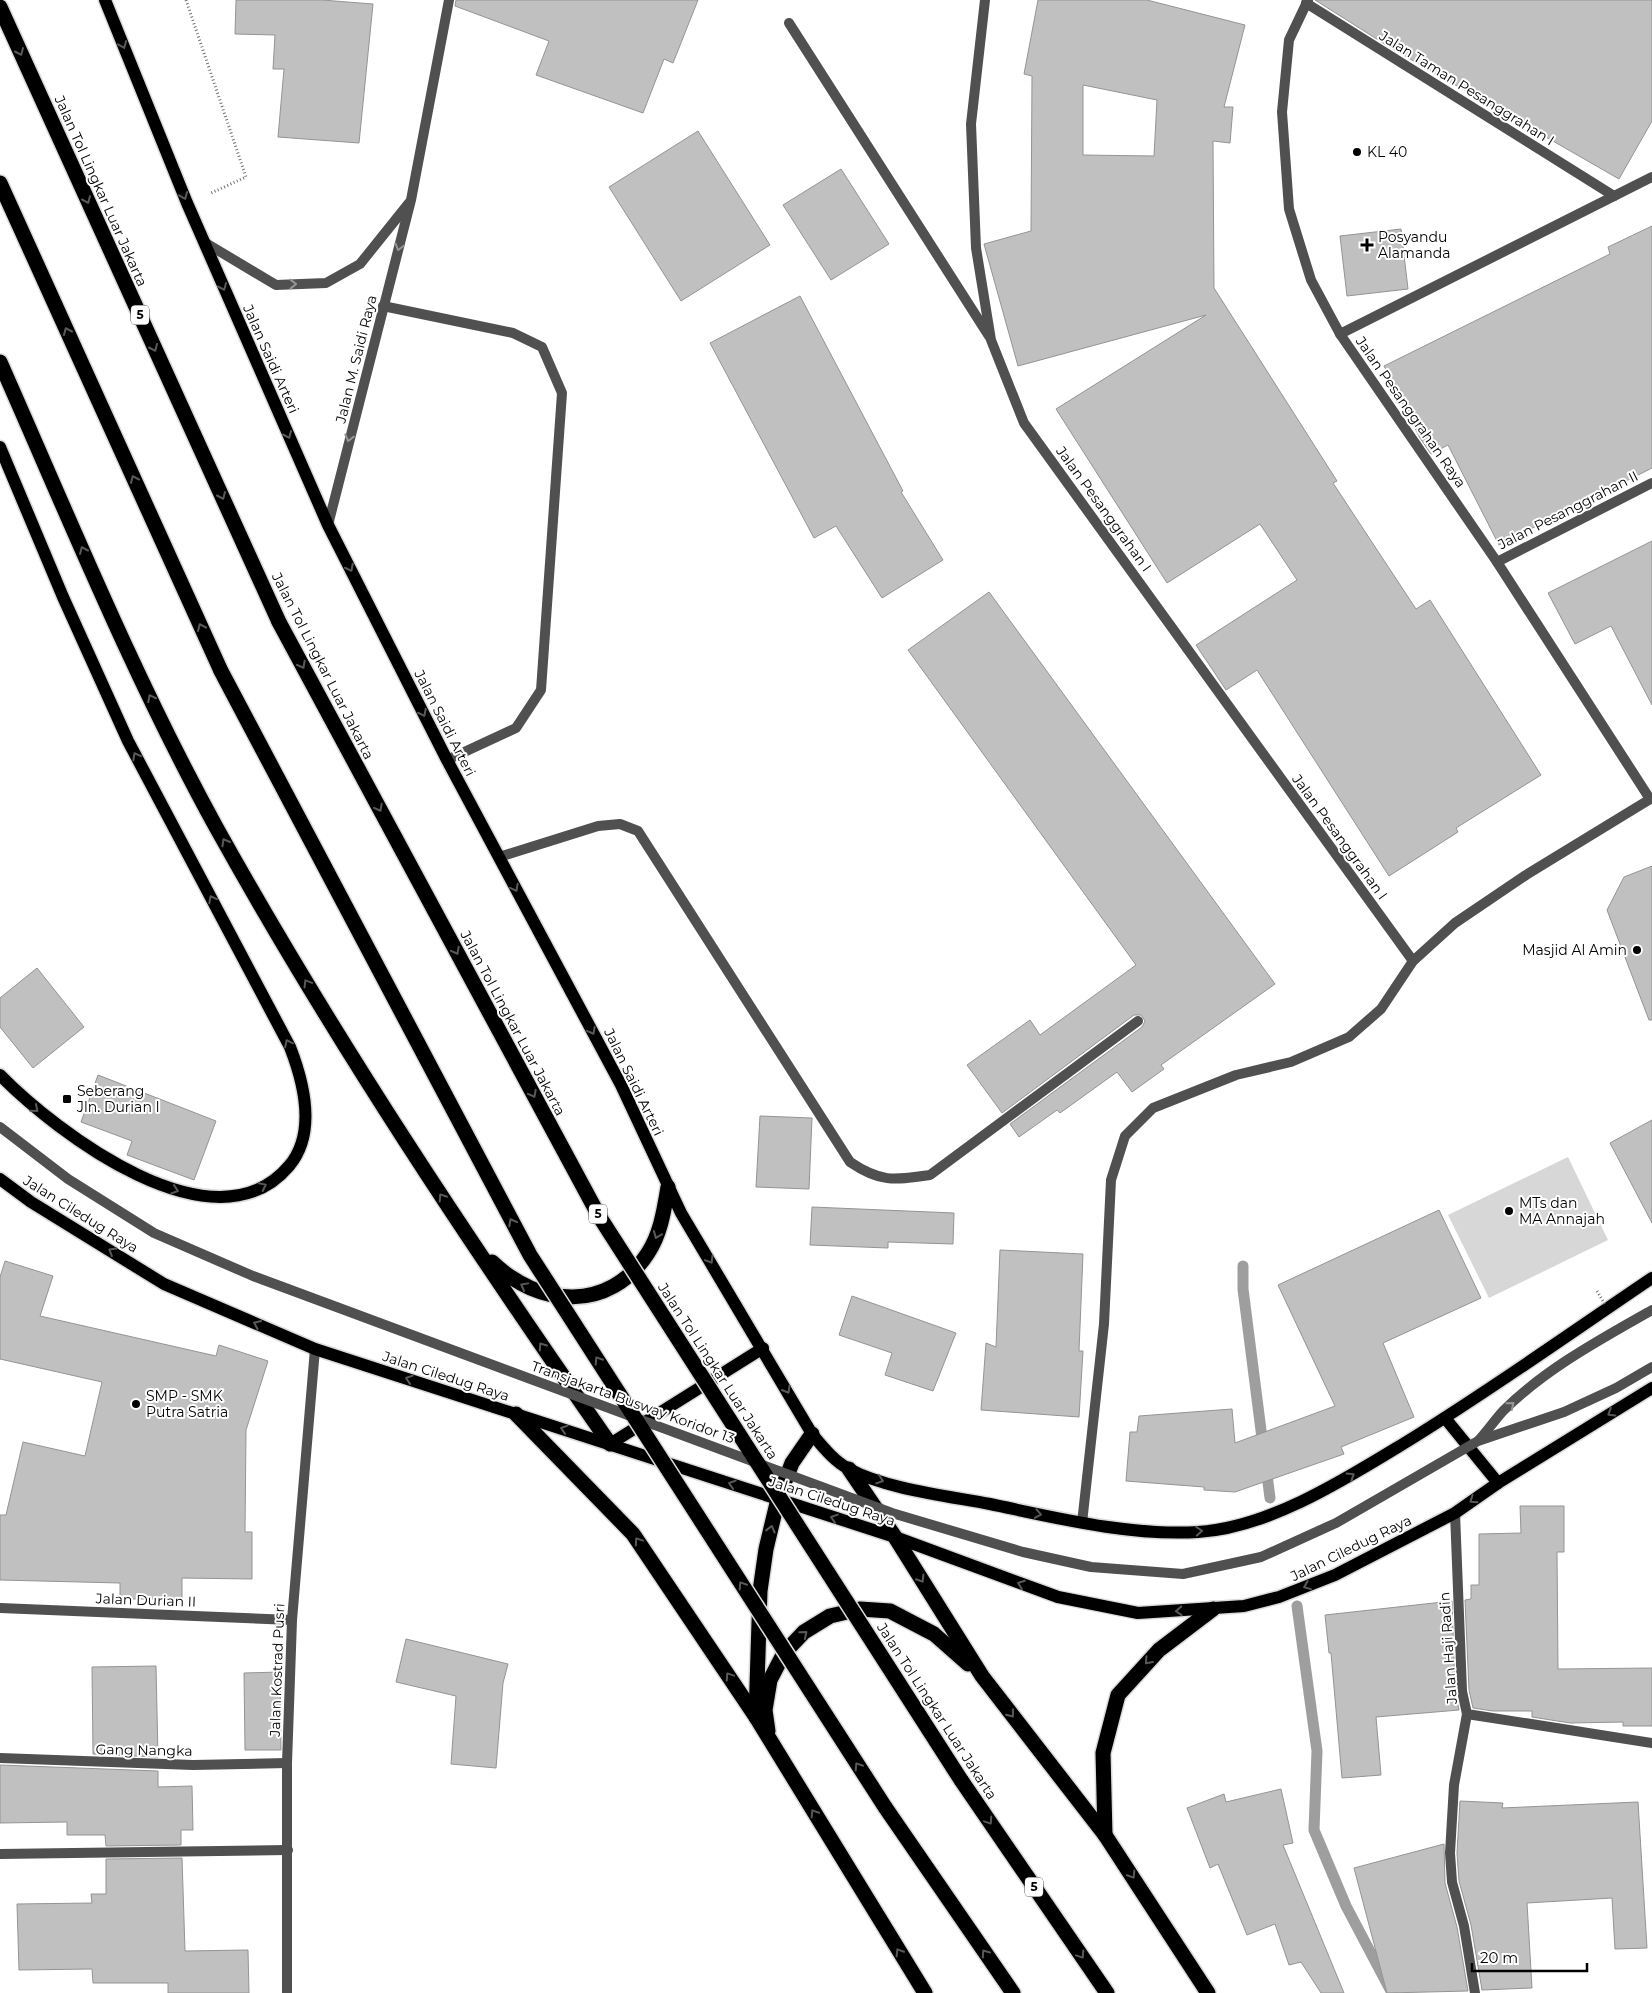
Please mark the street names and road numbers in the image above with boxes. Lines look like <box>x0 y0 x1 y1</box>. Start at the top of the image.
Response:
street label: Jalan Taman Pesanggrahan I <box>1375 26 1558 149</box>
street label: Jalan Tol Lingkar Luar Jakarta <box>50 92 151 289</box>
street label: Jalan M. Saidi Raya <box>331 293 381 426</box>
street label: Jalan Saidi Arteri <box>239 301 303 416</box>
road number: 5 <box>131 306 149 324</box>
street label: Jalan Pesanggrahan Raya <box>1351 332 1470 491</box>
street label: Jalan Pesanggrahan I <box>1052 442 1156 575</box>
street label: Jalan Pesanggrahan II <box>1494 467 1641 554</box>
street label: Jalan Tol Lingkar Luar Jakarta <box>268 569 378 762</box>
street label: Jalan Saidi Arteri <box>410 666 480 779</box>
street label: Jalan Pesanggrahan I <box>1288 770 1392 903</box>
street label: Jalan Tol Lingkar Luar Jakarta <box>456 926 570 1119</box>
street label: Jalan Saidi Arteri <box>600 1025 668 1139</box>
street label: Jalan Ciledug Raya <box>19 1171 142 1257</box>
road number: 5 <box>589 1204 607 1224</box>
street label: Jalan Tol Lingkar Luar Jakarta <box>654 1278 782 1463</box>
street label: Jalan Ciledug Raya <box>379 1347 512 1405</box>
street label: Transjakarta Busway Koridor 13 <box>529 1357 737 1447</box>
street label: Jalan Ciledug Raya <box>765 1472 898 1530</box>
street label: Jalan Ciledug Raya <box>1287 1511 1414 1585</box>
street label: Jalan Durian II <box>94 1589 197 1611</box>
street label: Jalan Haji Radin <box>1435 1591 1461 1706</box>
street label: Jalan Kostrad Pusri <box>266 1603 288 1738</box>
street label: Jalan Tol Lingkar Luar Jakarta <box>873 1618 1001 1803</box>
street label: Gang Nangka <box>95 1740 193 1760</box>
road number: 5 <box>1025 1878 1043 1896</box>

